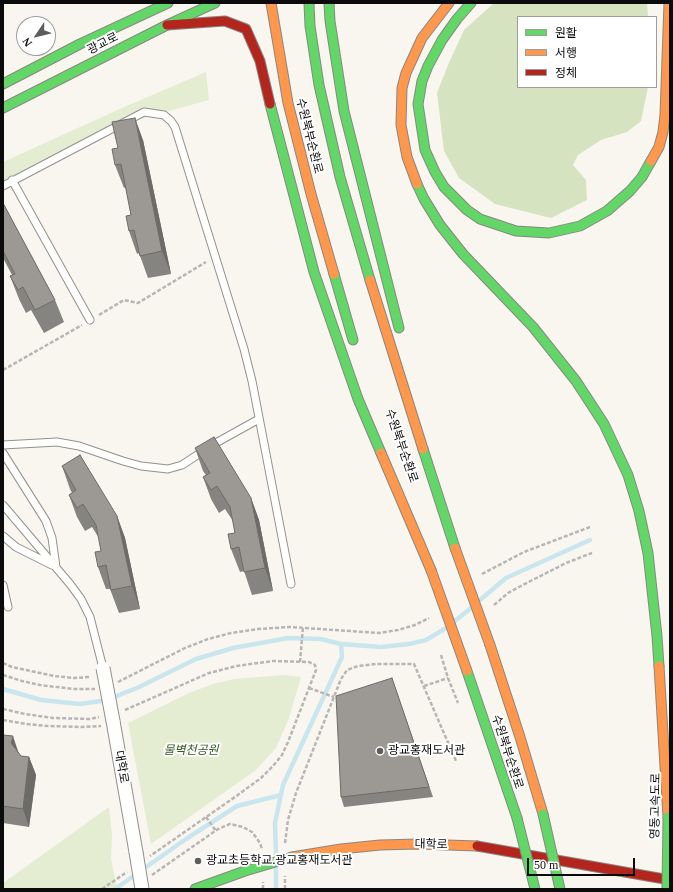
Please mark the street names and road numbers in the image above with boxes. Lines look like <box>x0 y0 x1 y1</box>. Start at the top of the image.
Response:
street label: 광교로 <box>85 30 121 58</box>
street label: 수원북부순환로 <box>293 97 325 175</box>
street label: 수원북부순환로 <box>382 407 420 485</box>
street label: 수원북부순환로 <box>488 713 526 791</box>
street label: 대학로 <box>111 749 131 785</box>
street label: 영동고속도로 <box>648 773 664 839</box>
street label: 대학로 <box>414 838 448 852</box>

